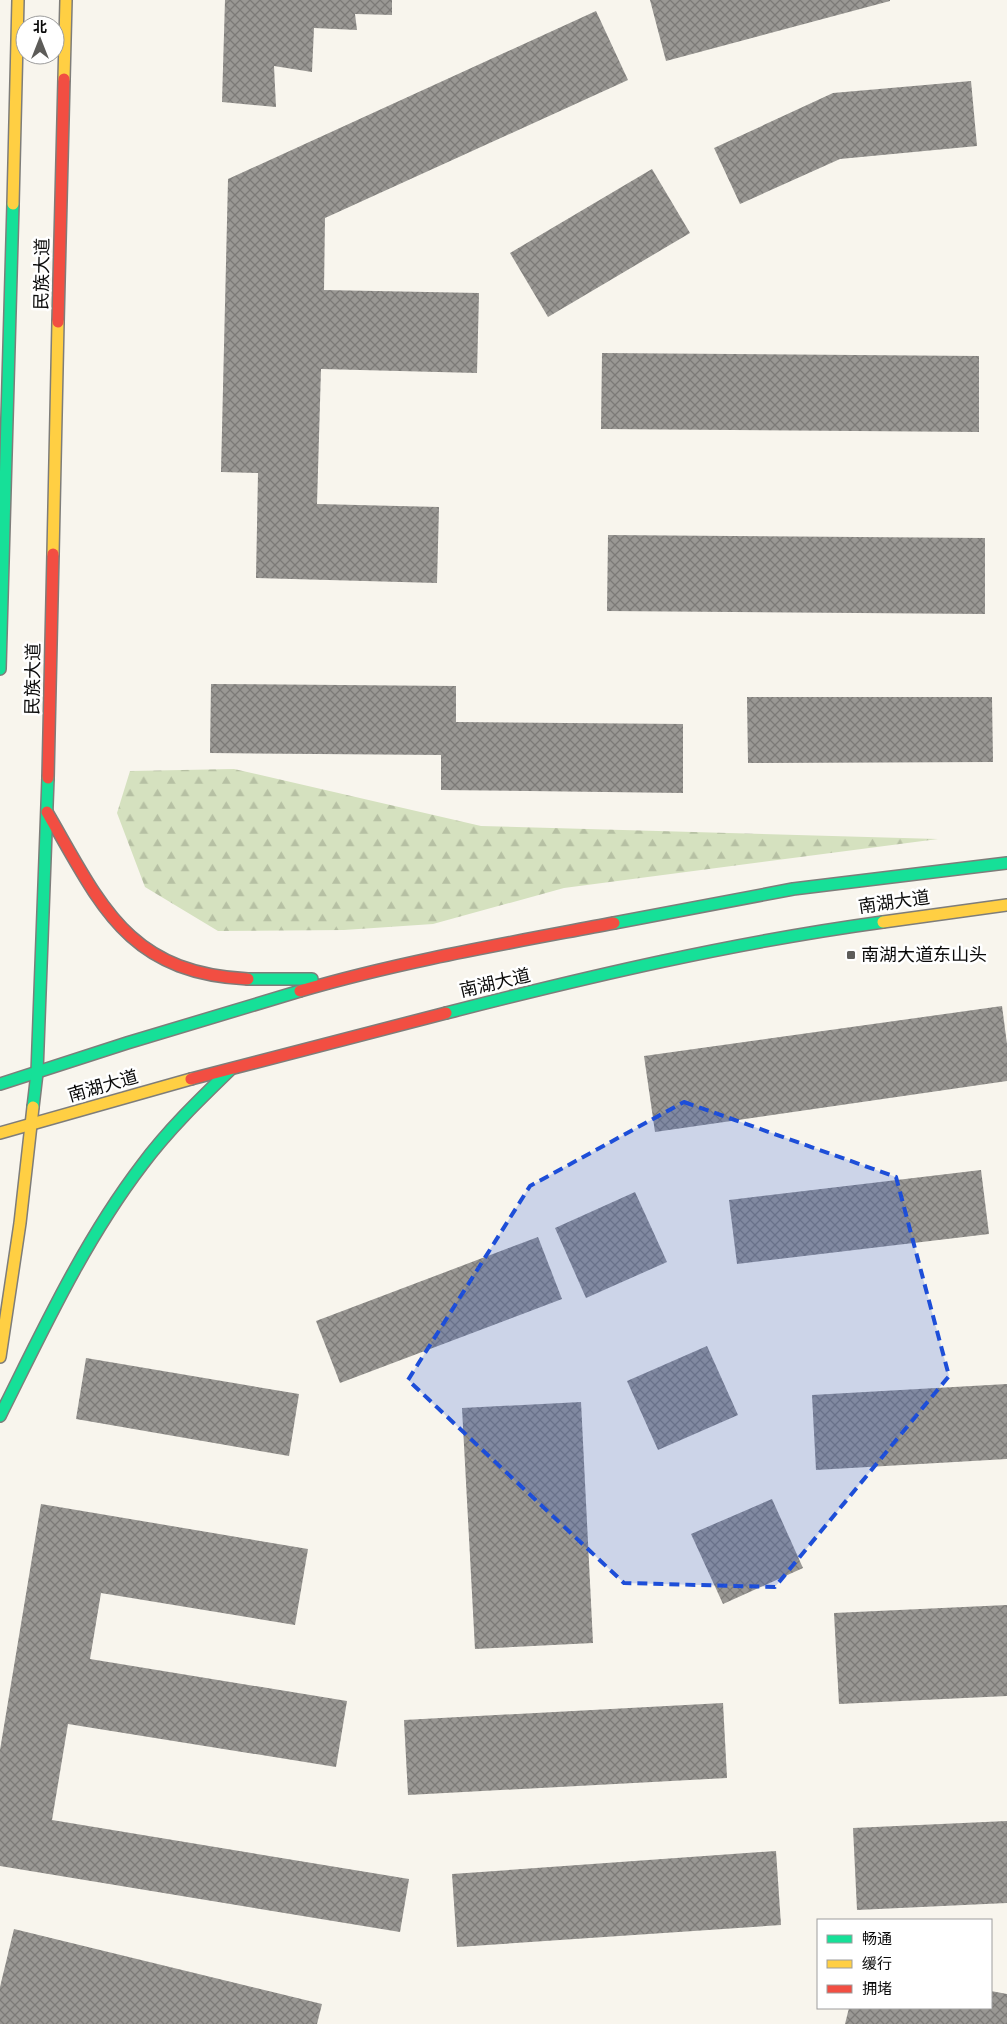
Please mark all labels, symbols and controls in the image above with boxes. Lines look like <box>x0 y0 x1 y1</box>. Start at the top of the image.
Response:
north arrow <box>15 15 65 65</box>
text: 北 <box>33 18 47 36</box>
street label: 民族大道 <box>29 238 54 310</box>
street label: 民族大道 <box>20 643 45 715</box>
street label: 南湖大道 <box>857 885 931 918</box>
place label: 南湖大道东山头 <box>861 943 987 966</box>
marker: 南湖大道东山头 <box>845 949 857 961</box>
street label: 南湖大道 <box>457 963 533 1002</box>
street label: 南湖大道 <box>65 1065 141 1106</box>
legend <box>817 1919 992 2009</box>
text: 畅通 <box>862 1929 892 1948</box>
text: 缓行 <box>862 1954 892 1973</box>
text: 拥堵 <box>862 1979 892 1998</box>

